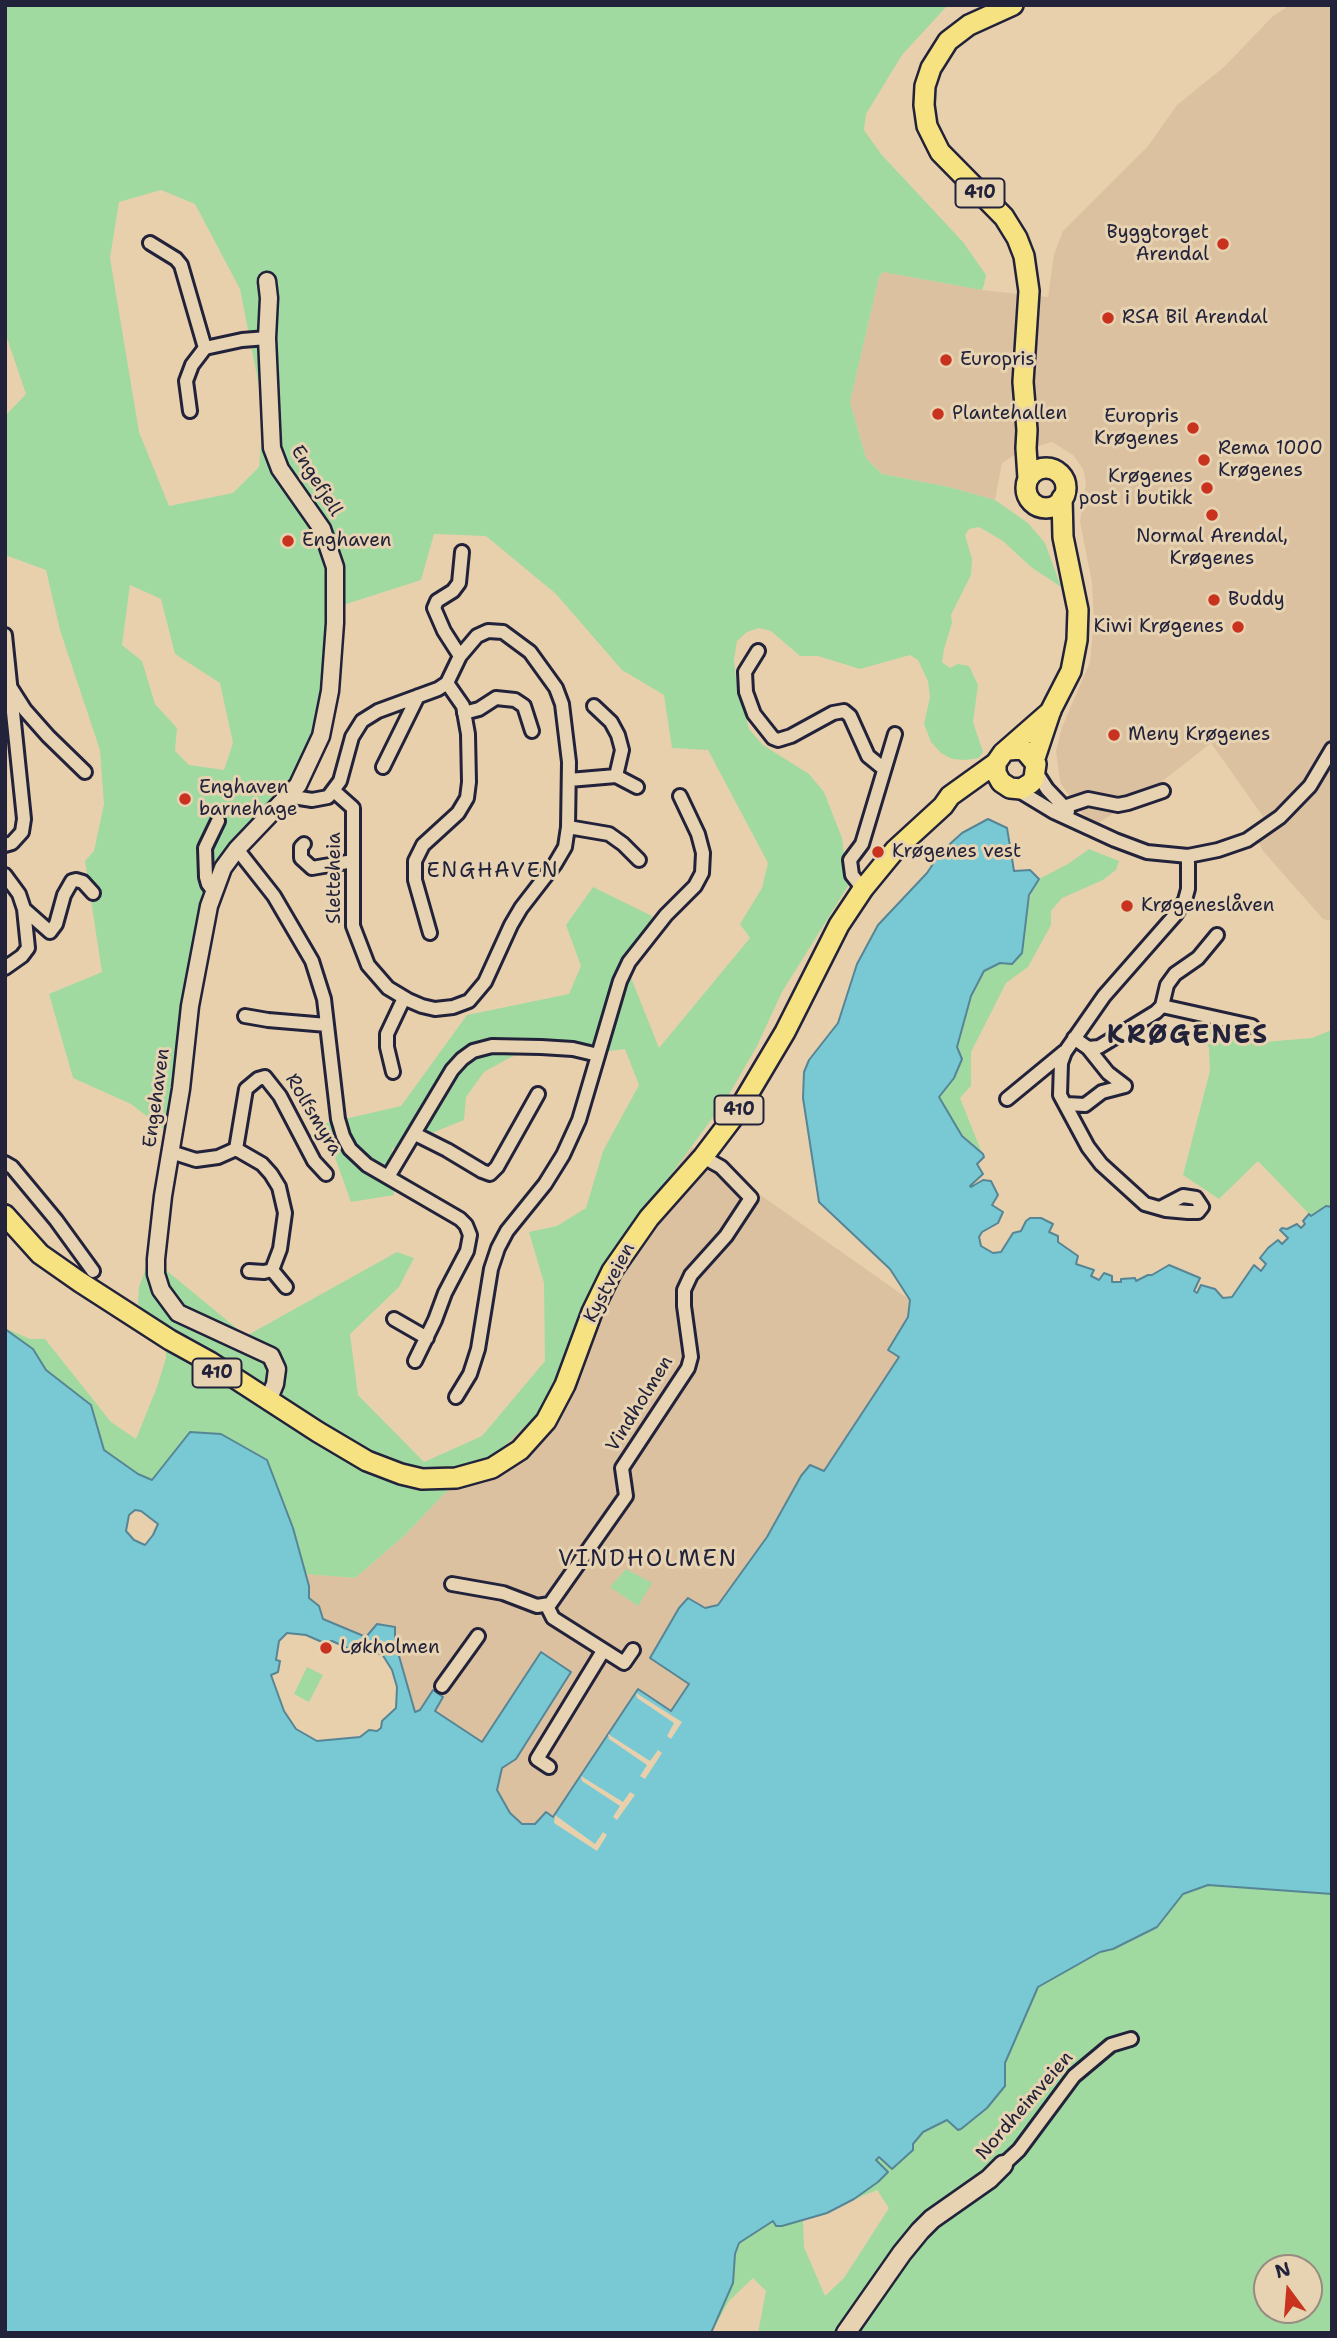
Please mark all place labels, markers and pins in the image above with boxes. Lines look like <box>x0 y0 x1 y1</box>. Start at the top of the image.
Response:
place label: Byggtorget Arendal <box>1106 222 1209 266</box>
marker: Byggtorget Arendal <box>1215 236 1231 252</box>
place label: RSA Bil Arendal <box>1122 307 1268 329</box>
marker: RSA Bil Arendal <box>1100 310 1116 326</box>
place label: Europris <box>960 349 1035 371</box>
marker: Europris <box>938 352 954 368</box>
place label: Plantehallen <box>952 403 1067 425</box>
marker: Plantehallen <box>930 406 946 422</box>
place label: Europris Krøgenes <box>1094 406 1179 450</box>
marker: Europris Krøgenes <box>1185 420 1201 436</box>
place label: Rema 1000 Krøgenes <box>1218 438 1323 482</box>
marker: Rema 1000 Krøgenes <box>1196 452 1212 468</box>
place label: Krøgenes post i butikk <box>1079 466 1193 510</box>
marker: Krøgenes post i butikk <box>1199 480 1215 496</box>
marker: Normal Arendal, Krøgenes <box>1204 507 1220 523</box>
place label: Normal Arendal, Krøgenes <box>1136 526 1288 570</box>
place label: Enghaven <box>302 530 391 552</box>
marker: Enghaven <box>280 533 296 549</box>
place label: Buddy <box>1228 589 1285 611</box>
marker: Buddy <box>1206 592 1222 608</box>
place label: Kiwi Krøgenes <box>1094 616 1224 638</box>
marker: Kiwi Krøgenes <box>1230 619 1246 635</box>
place label: Meny Krøgenes <box>1128 724 1270 746</box>
marker: Meny Krøgenes <box>1106 727 1122 743</box>
place label: Enghaven barnehage <box>199 777 298 821</box>
marker: Enghaven barnehage <box>177 791 193 807</box>
place label: Krøgenes vest <box>892 841 1021 863</box>
marker: Krøgenes vest <box>870 844 886 860</box>
place label: Krøgeneslåven <box>1141 895 1274 917</box>
marker: Krøgeneslåven <box>1119 898 1135 914</box>
place label: Løkholmen <box>340 1637 440 1659</box>
marker: Løkholmen <box>318 1640 334 1656</box>

